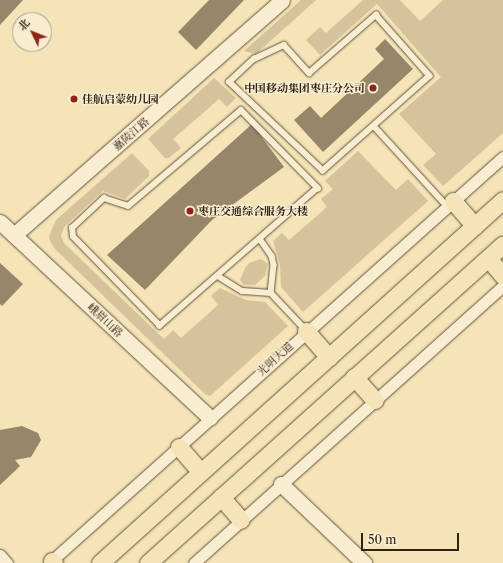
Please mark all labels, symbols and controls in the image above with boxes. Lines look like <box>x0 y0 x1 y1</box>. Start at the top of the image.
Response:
north arrow <box>12 12 52 52</box>
text: 北 <box>15 16 33 33</box>
place label: 中国移动集团枣庄分公司 <box>244 81 365 95</box>
marker: 中国移动集团枣庄分公司 <box>368 83 378 93</box>
place label: 佳航启蒙幼儿园 <box>82 92 159 106</box>
marker: 佳航启蒙幼儿园 <box>69 94 79 104</box>
street label: 嘉陵江路 <box>110 115 152 153</box>
place label: 枣庄交通综合服务大楼 <box>198 204 308 218</box>
marker: 枣庄交通综合服务大楼 <box>185 206 195 216</box>
street label: 峨眉山路 <box>84 300 126 340</box>
street label: 光明大道 <box>254 339 296 379</box>
scale bar <box>363 525 461 551</box>
text: 50 m <box>368 532 397 547</box>

